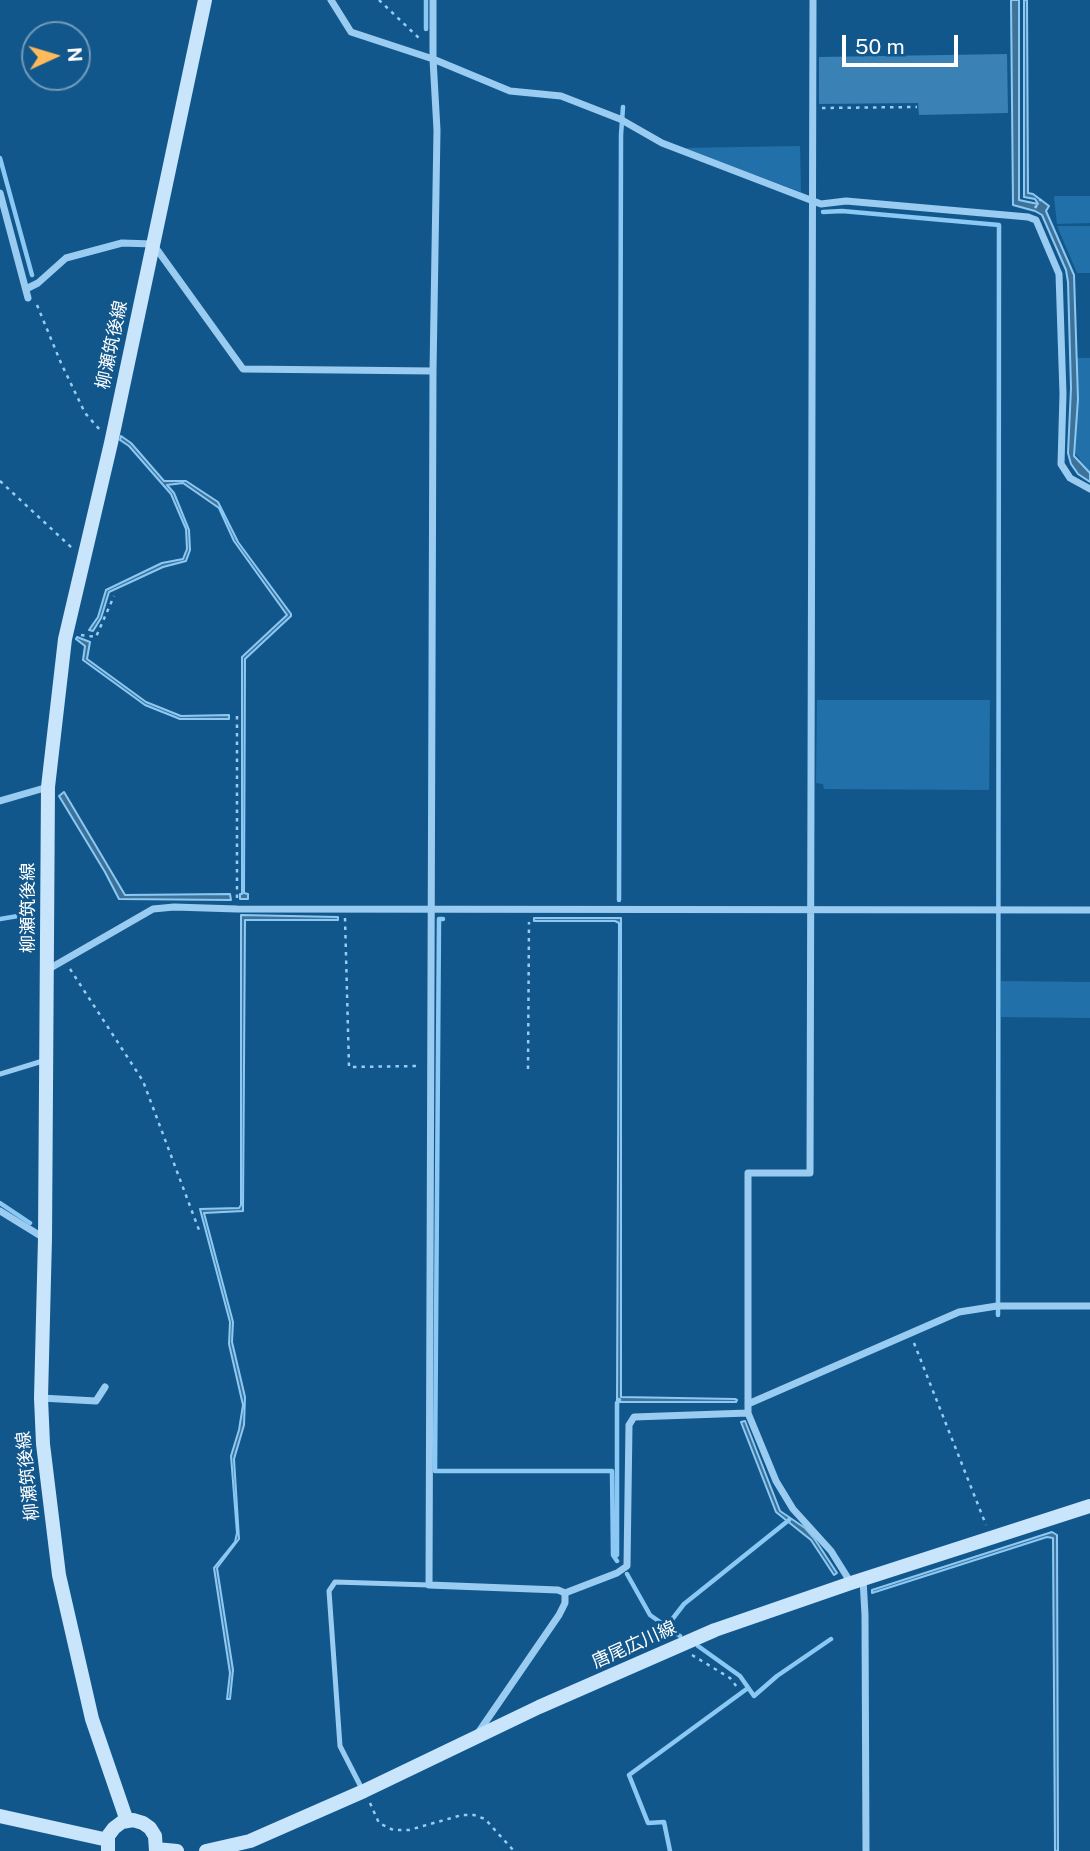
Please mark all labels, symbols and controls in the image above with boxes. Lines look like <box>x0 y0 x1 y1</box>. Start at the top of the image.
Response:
north arrow <box>21 21 91 91</box>
scale bar <box>845 21 960 65</box>
text: 50 m <box>855 34 905 59</box>
text: N <box>63 46 86 63</box>
street label: 柳瀬筑後線 <box>92 299 132 391</box>
street label: 柳瀬筑後線 <box>17 863 39 953</box>
street label: 柳瀬筑後線 <box>13 1430 43 1522</box>
street label: 唐尾広川線 <box>588 1617 680 1673</box>

